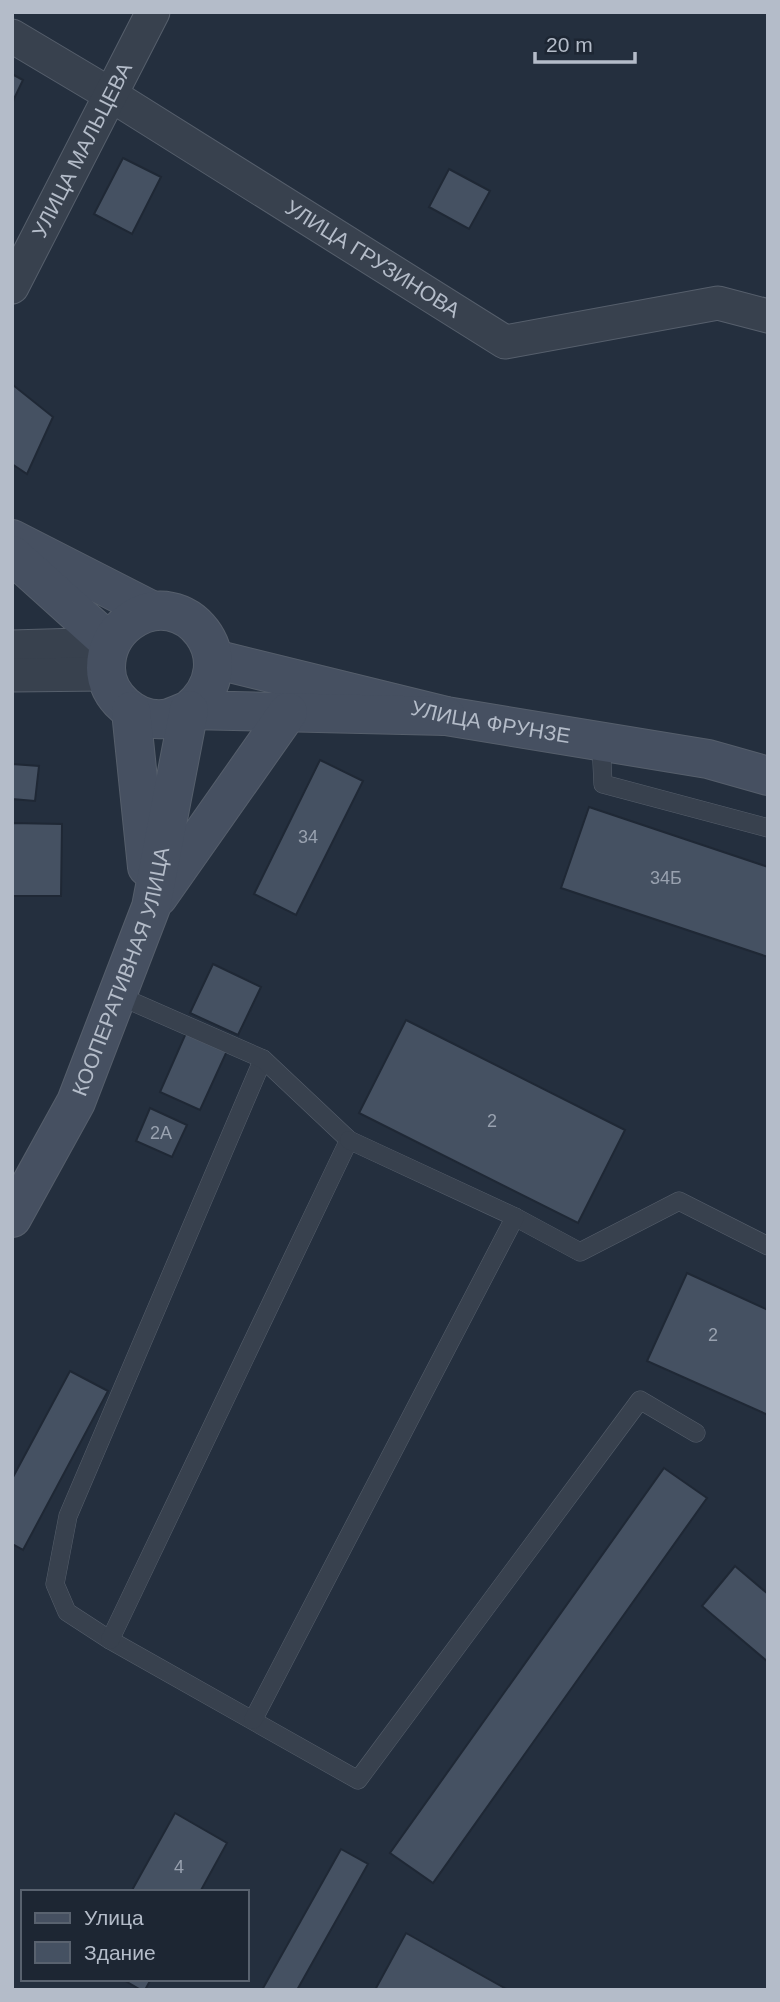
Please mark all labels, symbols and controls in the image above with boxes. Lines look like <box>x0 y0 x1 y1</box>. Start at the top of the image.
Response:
scale bar <box>535 21 635 65</box>
text: 20 m <box>546 33 593 56</box>
street label: УЛИЦА МАЛЬЦЕВА <box>27 58 136 241</box>
street label: УЛИЦА ГРУЗИНОВА <box>281 195 464 322</box>
street label: УЛИЦА ФРУНЗЕ <box>409 696 572 747</box>
house number: 34 <box>298 827 318 847</box>
street label: КООПЕРАТИВНАЯ УЛИЦА <box>67 845 173 1099</box>
house number: 34Б <box>650 868 682 888</box>
house number: 2 <box>487 1111 497 1131</box>
house number: 2А <box>150 1123 172 1143</box>
house number: 2 <box>708 1325 718 1345</box>
house number: 4 <box>174 1857 184 1877</box>
legend <box>21 1890 248 1981</box>
text: Улица <box>84 1906 144 1929</box>
text: Здание <box>84 1941 156 1964</box>

